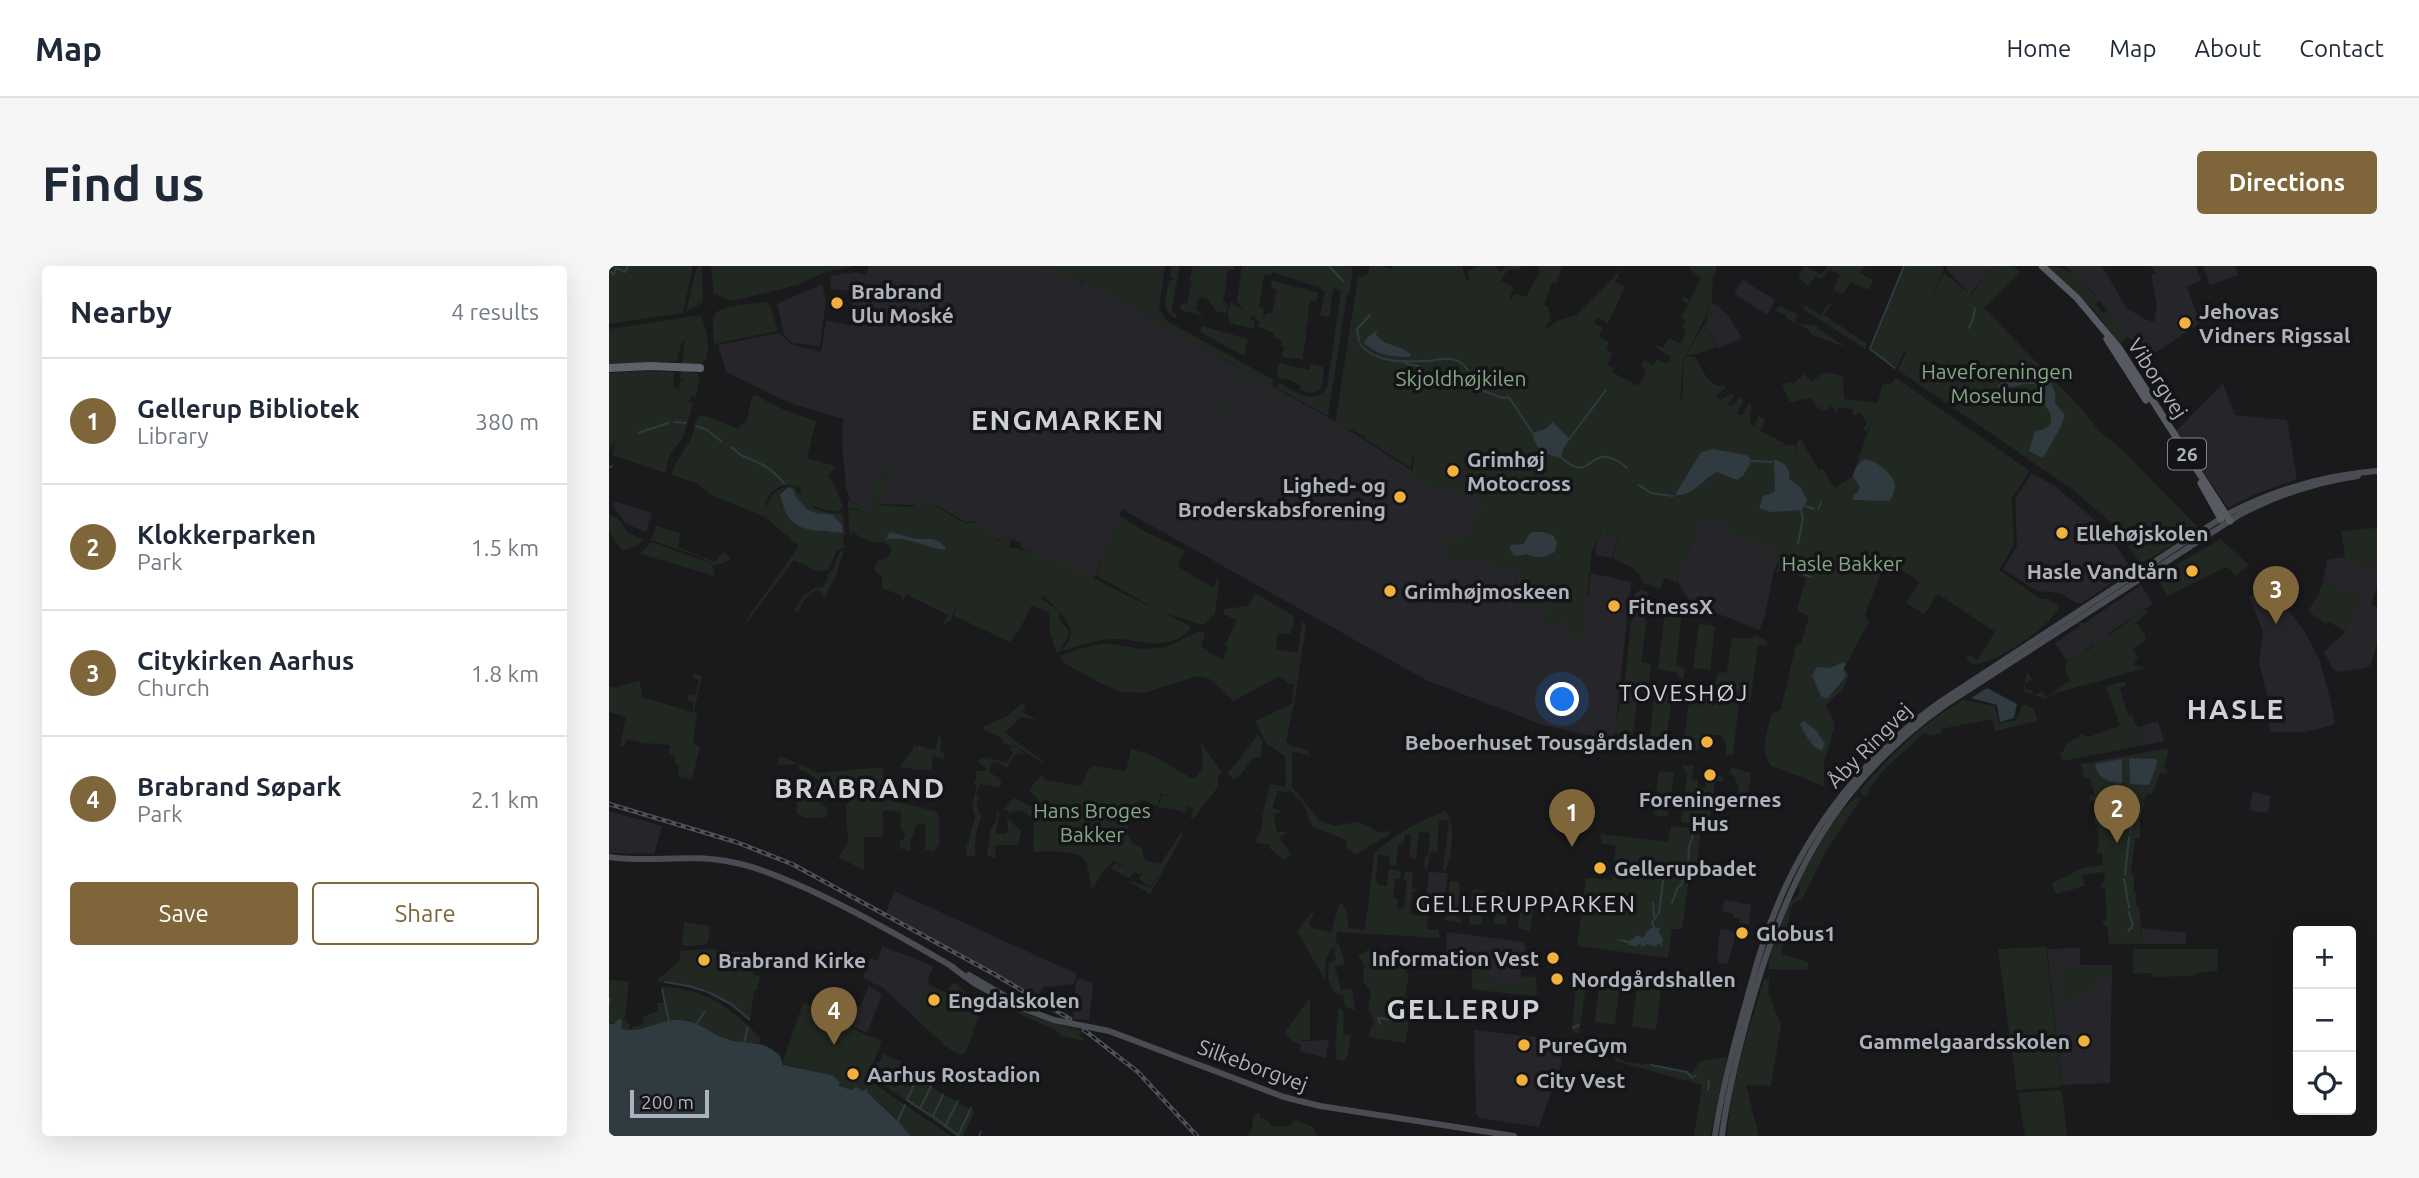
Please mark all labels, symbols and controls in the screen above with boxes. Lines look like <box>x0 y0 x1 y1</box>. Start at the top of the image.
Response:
text: Map <box>35 30 102 67</box>
text: Home <box>2006 35 2071 62</box>
text: Map <box>2109 35 2156 62</box>
text: About <box>2194 35 2261 62</box>
text: Contact <box>2299 35 2384 62</box>
button: Directions <box>2197 151 2377 214</box>
text: Find us <box>42 155 205 210</box>
place label: Brabrand Ulu Moské <box>851 279 954 327</box>
text: Nearby <box>70 295 172 329</box>
marker: Brabrand Ulu Moské <box>829 295 845 311</box>
text: 4 results <box>451 299 539 324</box>
place label: Jehovas Vidners Rigssal <box>2199 299 2350 347</box>
marker: Jehovas Vidners Rigssal <box>2177 315 2193 331</box>
street label: Viborgvej <box>2123 333 2193 423</box>
park label: Haveforeningen Moselund <box>1921 359 2073 407</box>
park label: Skjoldhøjkilen <box>1396 366 1526 390</box>
text: Gellerup Bibliotek <box>137 394 360 423</box>
district label: ENGMARKEN <box>971 404 1165 435</box>
text: 1 <box>87 409 99 434</box>
text: 380 m <box>475 409 539 434</box>
text: Library <box>137 423 209 448</box>
road number: 26 <box>2168 438 2206 470</box>
place label: Grimhøj Motocross <box>1467 447 1571 495</box>
marker: Grimhøj Motocross <box>1445 463 1461 479</box>
place label: Lighed- og Broderskabsforening <box>1178 473 1386 521</box>
marker: Lighed- og Broderskabsforening <box>1392 489 1408 505</box>
text: Klokkerparken <box>137 520 316 549</box>
place label: Ellehøjskolen <box>2076 521 2209 545</box>
marker: Ellehøjskolen <box>2054 525 2070 541</box>
text: 2 <box>87 535 99 560</box>
text: 1.5 km <box>471 535 539 560</box>
text: Park <box>137 549 183 574</box>
park label: Hasle Bakker <box>1782 551 1903 575</box>
place label: Hasle Vandtårn <box>2027 559 2178 583</box>
marker: Hasle Vandtårn <box>2184 563 2200 579</box>
pin: 3 <box>2253 566 2299 624</box>
place label: Grimhøjmoskeen <box>1404 579 1570 603</box>
marker: Grimhøjmoskeen <box>1382 583 1398 599</box>
place label: FitnessX <box>1628 594 1713 618</box>
marker: FitnessX <box>1606 598 1622 614</box>
text: Citykirken Aarhus <box>137 646 354 675</box>
text: 3 <box>87 661 99 686</box>
text: 1.8 km <box>471 661 539 686</box>
text: Church <box>137 675 210 700</box>
district label: TOVESHØJ <box>1619 680 1749 705</box>
your location <box>1545 682 1579 716</box>
district label: HASLE <box>2187 693 2285 724</box>
street label: Åby Ringvej <box>1822 698 1916 792</box>
place label: Beboerhuset Tousgårdsladen <box>1405 730 1693 754</box>
marker: Beboerhuset Tousgårdsladen <box>1699 734 1715 750</box>
marker: Foreningernes Hus <box>1702 767 1718 783</box>
text: Brabrand Søpark <box>137 772 341 801</box>
district label: BRABRAND <box>774 772 946 803</box>
pin: 2 <box>2094 785 2140 843</box>
text: 4 <box>87 787 99 812</box>
text: 2.1 km <box>471 787 539 812</box>
place label: Foreningernes Hus <box>1639 787 1781 835</box>
pin: 1 <box>1549 789 1595 847</box>
park label: Hans Broges Bakker <box>1033 798 1151 846</box>
text: Park <box>137 801 183 826</box>
place label: Gellerupbadet <box>1614 856 1757 880</box>
marker: Gellerupbadet <box>1592 860 1608 876</box>
button: Save <box>70 882 298 945</box>
button: Share <box>312 882 539 945</box>
district label: GELLERUPPARKEN <box>1415 891 1637 916</box>
place label: Globus1 <box>1756 921 1836 945</box>
marker: Globus1 <box>1734 925 1750 941</box>
map controls <box>2293 926 2356 1115</box>
button: + <box>2293 926 2356 989</box>
place label: Information Vest <box>1372 946 1539 970</box>
place label: Brabrand Kirke <box>718 948 866 972</box>
marker: Information Vest <box>1545 950 1561 966</box>
marker: Brabrand Kirke <box>696 952 712 968</box>
place label: Nordgårdshallen <box>1571 967 1736 991</box>
marker: Nordgårdshallen <box>1549 971 1565 987</box>
pin: 4 <box>811 987 857 1045</box>
place label: Engdalskolen <box>948 988 1080 1012</box>
button: − <box>2293 989 2356 1052</box>
marker: Engdalskolen <box>926 992 942 1008</box>
district label: GELLERUP <box>1386 993 1542 1024</box>
place label: Gammelgaardsskolen <box>1859 1029 2070 1053</box>
place label: PureGym <box>1538 1033 1628 1057</box>
marker: Gammelgaardsskolen <box>2076 1033 2092 1049</box>
street label: Silkeborgvej <box>1195 1034 1311 1096</box>
marker: PureGym <box>1516 1037 1532 1053</box>
button: locate <box>2293 1052 2356 1115</box>
place label: Aarhus Rostadion <box>867 1062 1040 1086</box>
marker: Aarhus Rostadion <box>845 1066 861 1082</box>
place label: City Vest <box>1536 1068 1625 1092</box>
marker: City Vest <box>1514 1072 1530 1088</box>
scale bar <box>630 1087 709 1119</box>
text: 200 m <box>641 1091 694 1113</box>

